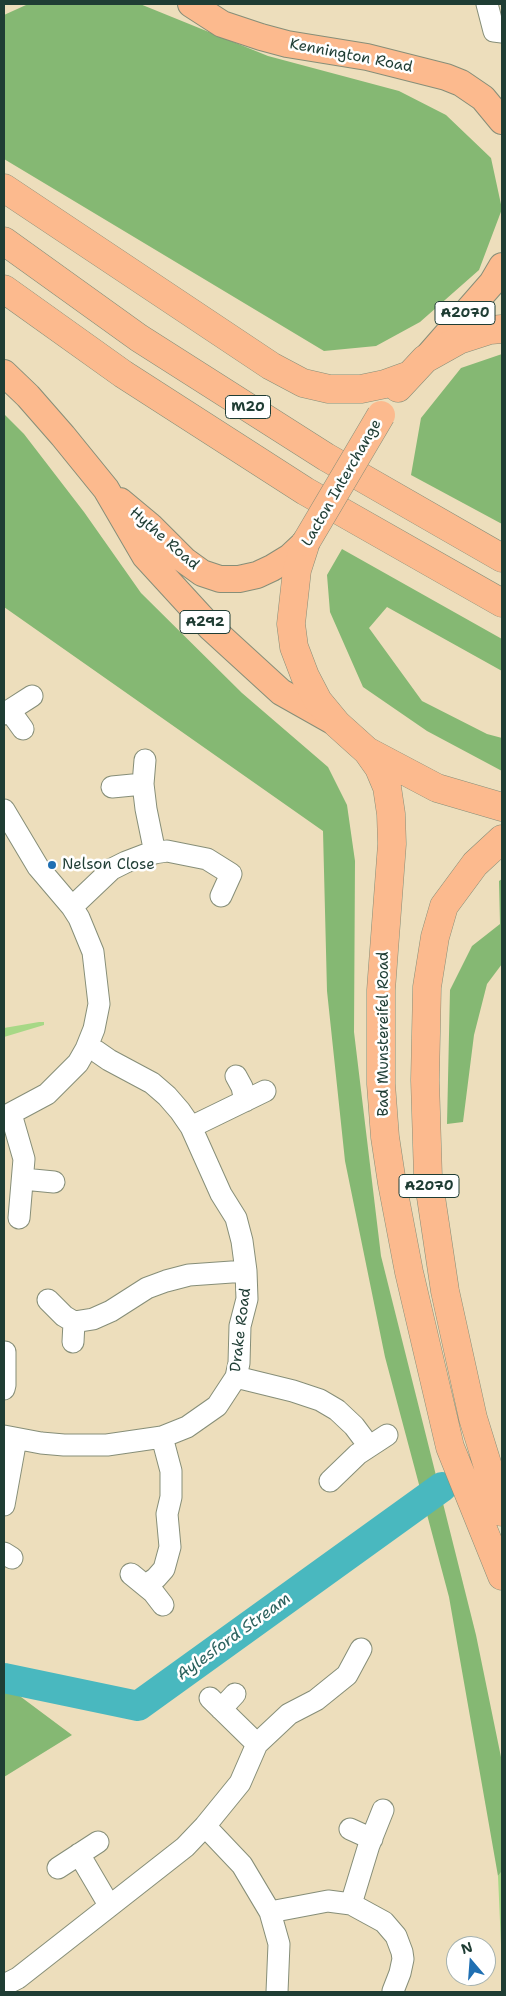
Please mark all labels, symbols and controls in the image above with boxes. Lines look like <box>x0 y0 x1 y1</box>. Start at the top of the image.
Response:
street label: Kennington Road <box>288 35 414 77</box>
road number: A2070 <box>435 302 495 324</box>
road number: M20 <box>226 396 270 418</box>
street label: Lacton Interchange <box>298 416 386 550</box>
street label: Hythe Road <box>126 504 202 574</box>
road number: A292 <box>180 610 230 634</box>
place label: Nelson Close <box>62 856 155 874</box>
marker: Nelson Close <box>46 859 58 871</box>
street label: Bad Munstereifel Road <box>375 951 393 1117</box>
road number: A2070 <box>399 1174 459 1198</box>
street label: Drake Road <box>227 1287 255 1373</box>
water label: Aylesford Stream <box>173 1589 295 1685</box>
north arrow <box>446 1936 496 1986</box>
text: N <box>459 1937 475 1958</box>

